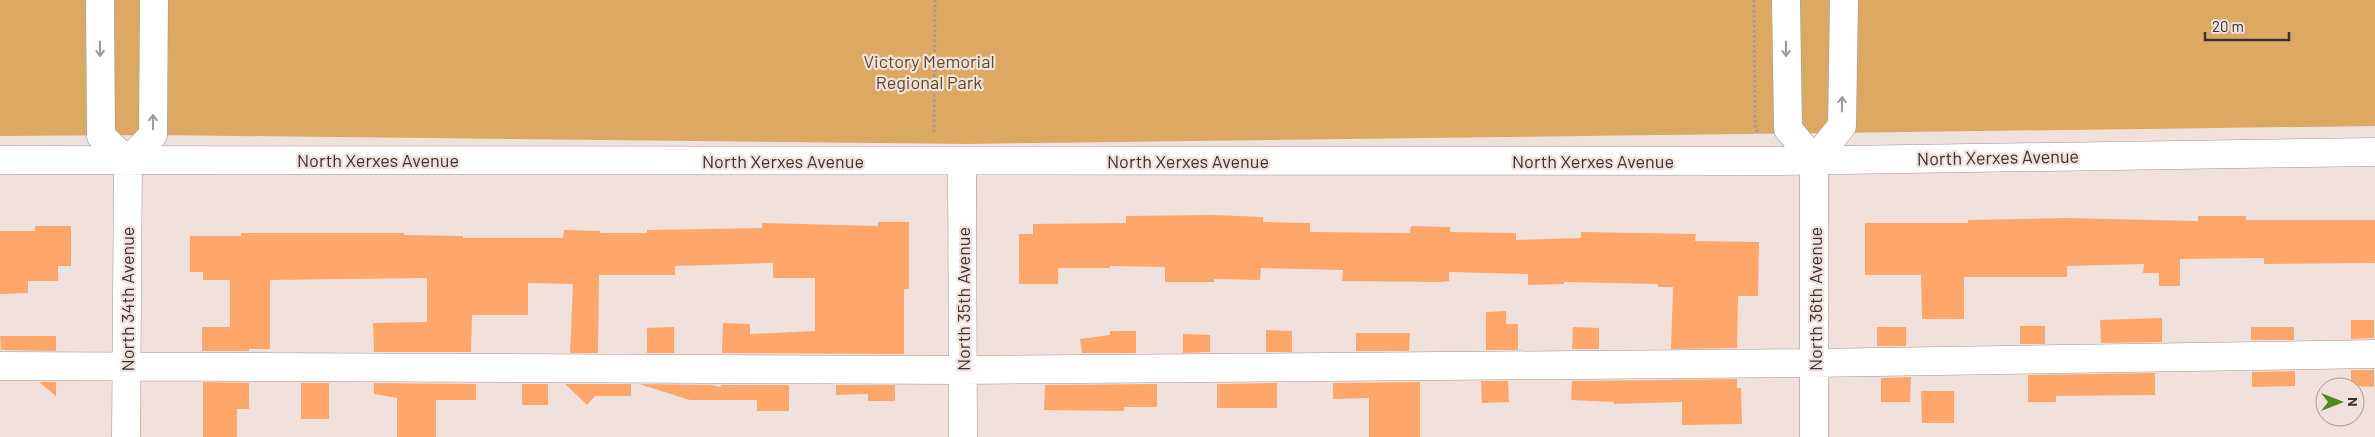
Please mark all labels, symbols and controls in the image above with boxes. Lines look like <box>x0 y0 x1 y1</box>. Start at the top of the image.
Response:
scale bar <box>2205 10 2289 42</box>
text: 20 m <box>2212 17 2244 35</box>
one-way arrow <box>95 40 105 56</box>
one-way arrow <box>1782 40 1791 56</box>
park label: Victory Memorial Regional Park <box>863 50 995 93</box>
one-way arrow <box>1837 96 1847 112</box>
one-way arrow <box>148 114 158 130</box>
street label: North Xerxes Avenue <box>1917 145 2079 169</box>
street label: North Xerxes Avenue <box>297 149 459 171</box>
street label: North Xerxes Avenue <box>702 150 864 172</box>
street label: North Xerxes Avenue <box>1107 150 1269 172</box>
street label: North Xerxes Avenue <box>1512 150 1674 172</box>
street label: North 34th Avenue <box>116 227 138 371</box>
street label: North 35th Avenue <box>952 227 974 371</box>
street label: North 36th Avenue <box>1804 227 1826 371</box>
north arrow <box>2315 377 2365 427</box>
text: N <box>2345 397 2362 407</box>

